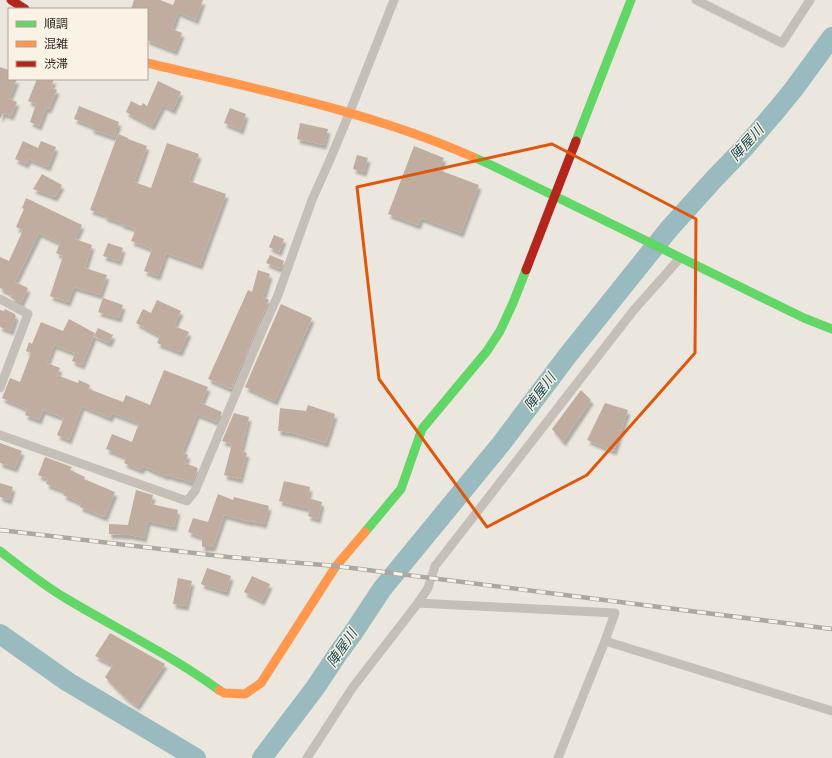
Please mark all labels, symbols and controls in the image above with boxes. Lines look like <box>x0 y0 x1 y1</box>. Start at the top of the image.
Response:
legend <box>8 8 148 80</box>
text: 順調 <box>44 17 68 31</box>
text: 混雑 <box>44 37 68 51</box>
text: 渋滞 <box>44 57 68 71</box>
water label: 陣屋川 <box>727 120 769 164</box>
water label: 陣屋川 <box>521 369 561 414</box>
water label: 陣屋川 <box>323 624 362 670</box>

